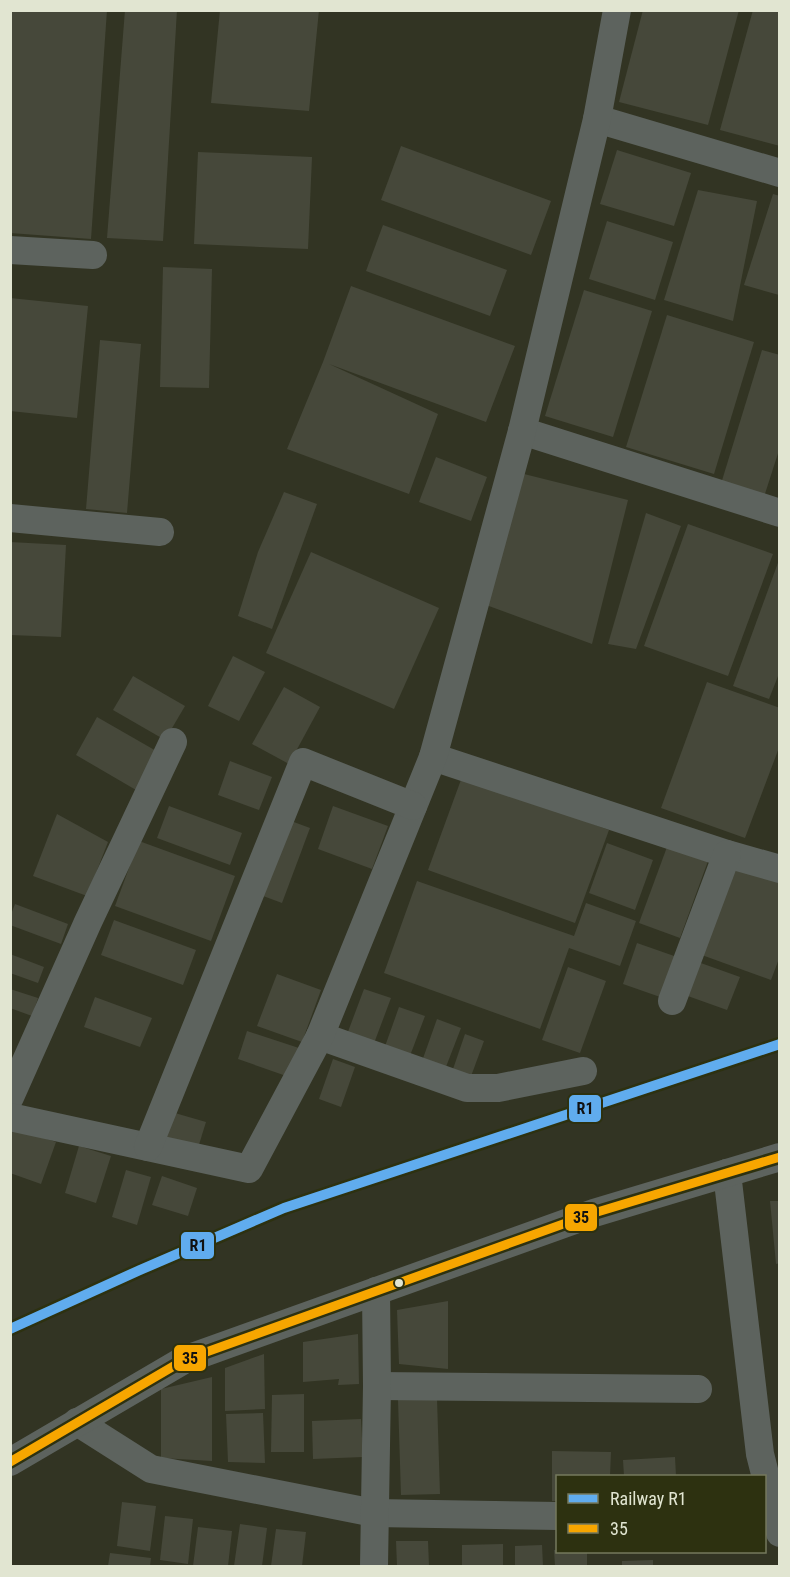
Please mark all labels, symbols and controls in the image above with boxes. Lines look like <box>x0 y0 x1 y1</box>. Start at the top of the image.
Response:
line badge: R1 <box>568 1094 602 1123</box>
text: R1 <box>577 1099 593 1118</box>
line badge: 35 <box>564 1203 598 1232</box>
text: 35 <box>573 1208 589 1227</box>
line badge: R1 <box>180 1231 215 1260</box>
text: R1 <box>190 1236 206 1255</box>
unlabelled marker <box>393 1277 405 1289</box>
line badge: 35 <box>173 1344 207 1372</box>
text: 35 <box>182 1349 198 1368</box>
legend <box>556 1475 766 1553</box>
text: Railway R1 <box>610 1488 687 1509</box>
text: 35 <box>610 1518 628 1539</box>

